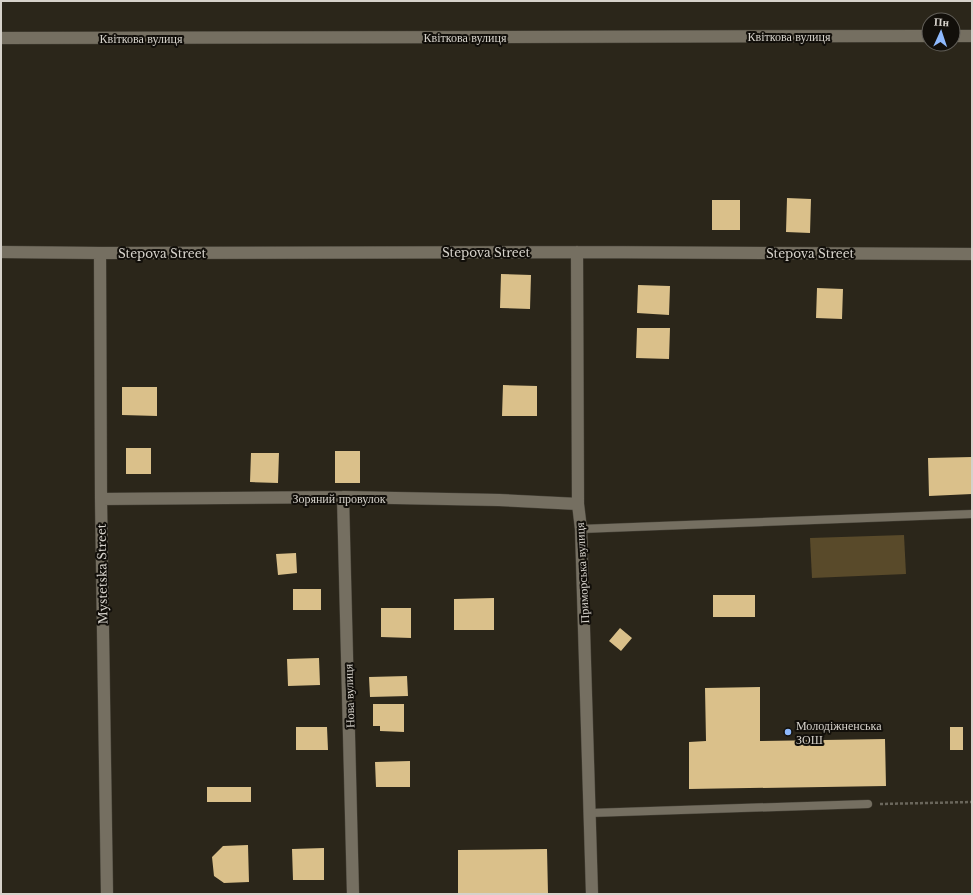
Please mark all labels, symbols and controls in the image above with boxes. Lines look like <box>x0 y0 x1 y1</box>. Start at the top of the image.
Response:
north arrow <box>921 12 961 52</box>
text: Пн <box>934 15 950 29</box>
street label: Квіткова вулиця <box>748 29 831 44</box>
street label: Квіткова вулиця <box>424 30 507 45</box>
street label: Квіткова вулиця <box>100 31 183 46</box>
street label: Stepova Street <box>442 245 531 260</box>
street label: Stepova Street <box>118 246 207 261</box>
street label: Stepova Street <box>766 246 855 261</box>
street label: Зоряний провулок <box>292 491 386 506</box>
street label: Приморська вулиця <box>572 522 592 624</box>
street label: Mystetska Street <box>94 523 110 624</box>
street label: Нова вулиця <box>340 663 358 728</box>
place label: Молодіжненська ЗОШ <box>796 718 882 747</box>
marker: Молодіжненська ЗОШ <box>783 727 793 737</box>

